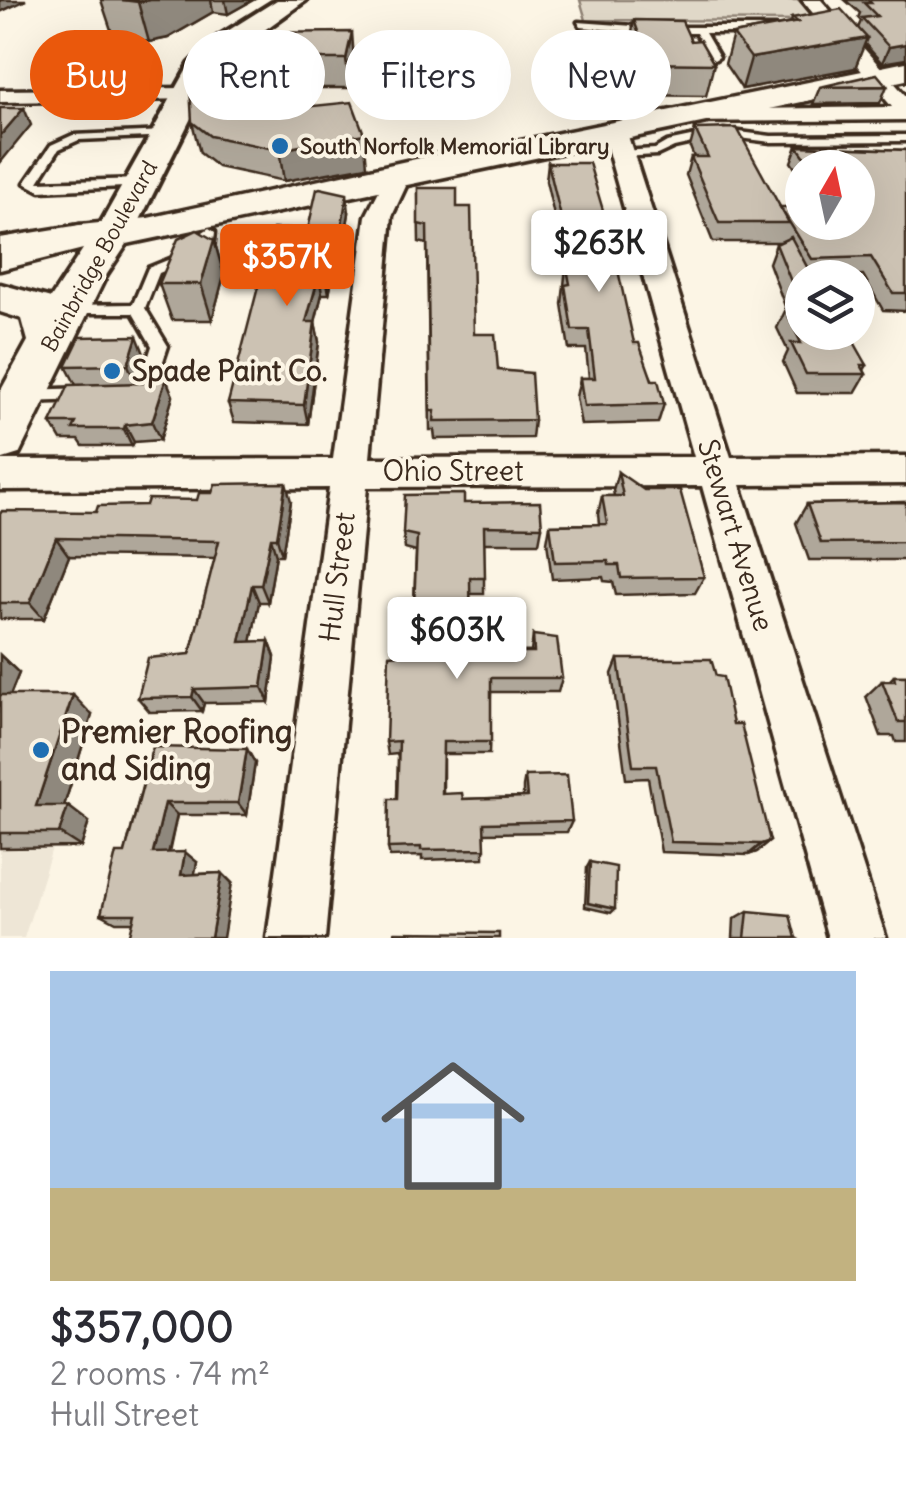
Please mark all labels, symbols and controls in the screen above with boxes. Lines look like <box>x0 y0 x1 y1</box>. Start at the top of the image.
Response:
chip: Buy <box>30 30 163 120</box>
chip: Rent <box>183 30 325 120</box>
chip: Filters <box>345 30 511 120</box>
chip: New <box>531 30 671 120</box>
place label: South Norfolk Memorial Library <box>300 132 609 160</box>
marker: South Norfolk Memorial Library <box>269 135 291 157</box>
north arrow <box>785 150 875 240</box>
map controls <box>785 150 875 350</box>
street label: Bainbridge Boulevard <box>35 155 163 356</box>
pin: $263K <box>529 210 669 295</box>
text: $263K <box>553 222 645 263</box>
pin: $357K <box>217 224 357 309</box>
text: $357K <box>242 236 332 277</box>
button: layers <box>785 260 875 350</box>
place label: Spade Paint Co. <box>132 353 328 389</box>
marker: Spade Paint Co. <box>101 360 123 382</box>
street label: Stewart Avenue <box>690 435 782 635</box>
street label: Ohio Street <box>382 453 524 489</box>
street label: Hull Street <box>311 510 363 644</box>
pin: $603K <box>387 597 527 682</box>
text: $603K <box>409 609 505 650</box>
place label: Premier Roofing and Siding <box>61 711 293 789</box>
marker: Premier Roofing and Siding <box>30 739 52 761</box>
icon: home <box>363 1036 543 1216</box>
text: $357,000 <box>50 1301 234 1353</box>
text: 2 rooms · 74 m² <box>50 1353 270 1394</box>
text: Hull Street <box>50 1394 199 1435</box>

